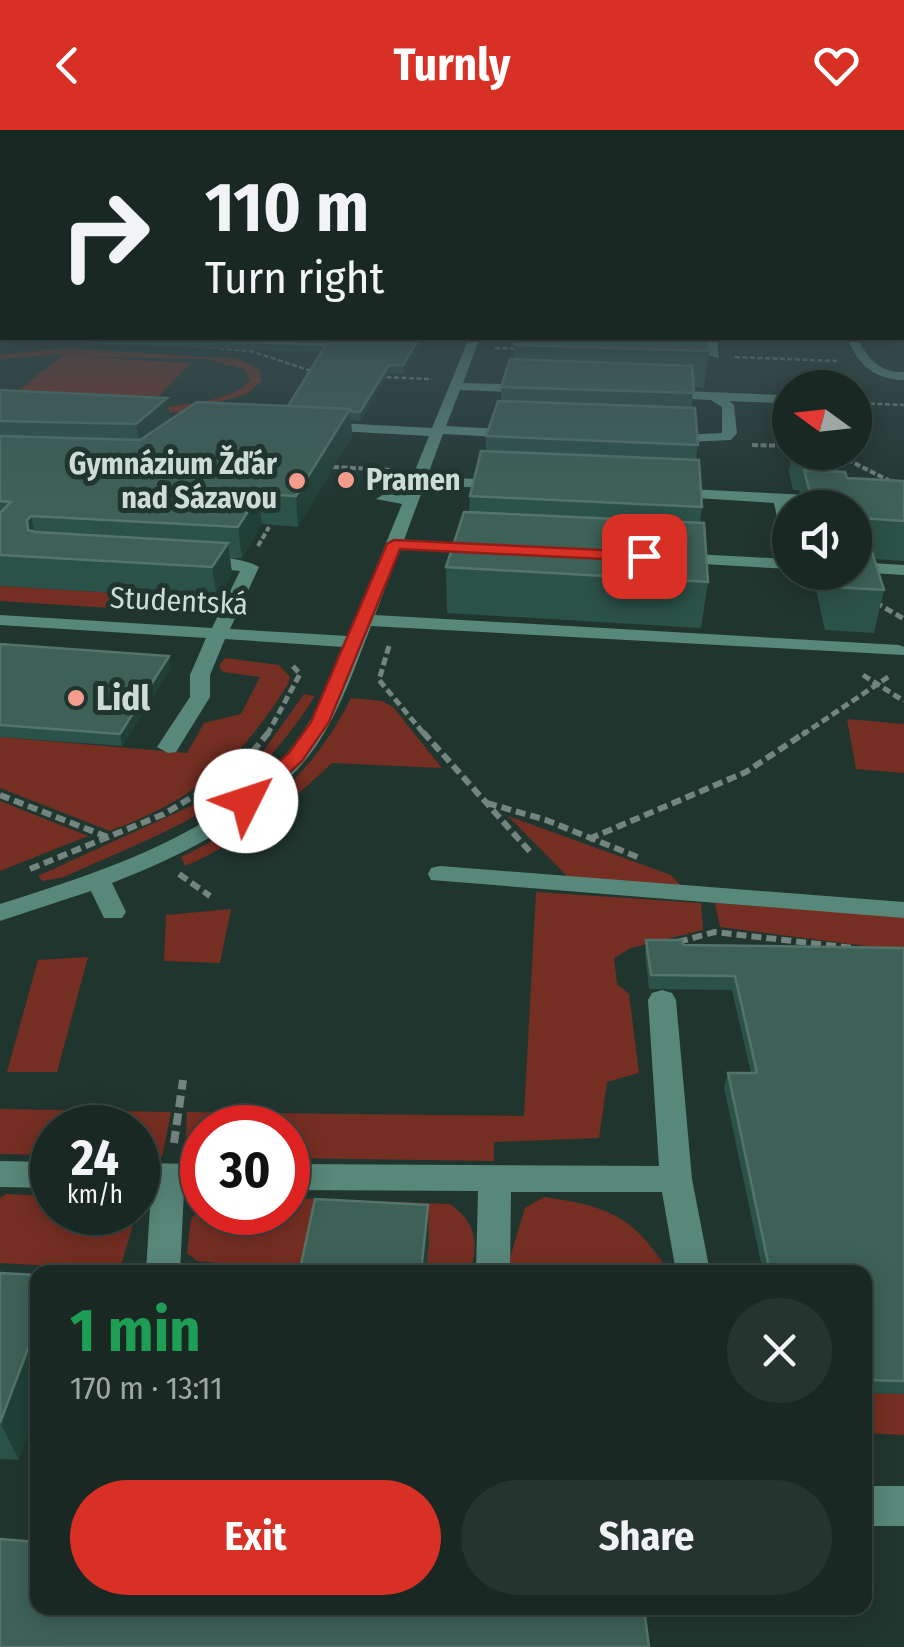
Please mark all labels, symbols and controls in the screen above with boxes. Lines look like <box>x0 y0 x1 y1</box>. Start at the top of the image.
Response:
icon: back <box>40 38 95 93</box>
text: Turnly <box>394 38 510 92</box>
icon: heart <box>809 38 864 93</box>
text: 110 m <box>205 166 369 250</box>
icon: right <box>40 170 170 300</box>
text: Turn right <box>205 251 384 305</box>
north arrow <box>772 370 872 470</box>
map controls <box>772 370 872 590</box>
place label: Gymnázium Žďár nad Sázavou <box>69 444 278 516</box>
place label: Pramen <box>366 462 461 498</box>
marker: Pramen <box>335 469 357 491</box>
marker: Gymnázium Žďár nad Sázavou <box>286 470 308 492</box>
button: sound <box>772 490 872 590</box>
pin <box>602 514 687 599</box>
icon: arrive <box>617 529 672 584</box>
street label: Studentská <box>109 579 249 623</box>
place label: Lidl <box>96 677 150 719</box>
marker: Lidl <box>65 687 87 709</box>
position arrow <box>194 749 298 853</box>
speed limit sign: 30 <box>180 1105 310 1235</box>
text: 24 <box>71 1128 119 1188</box>
text: km/h <box>67 1180 123 1210</box>
text: 1 min <box>70 1295 201 1367</box>
button: close <box>727 1298 832 1403</box>
text: 170 m · 13:11 <box>70 1369 223 1407</box>
button: Exit <box>70 1480 441 1595</box>
button: Share <box>461 1480 832 1595</box>

